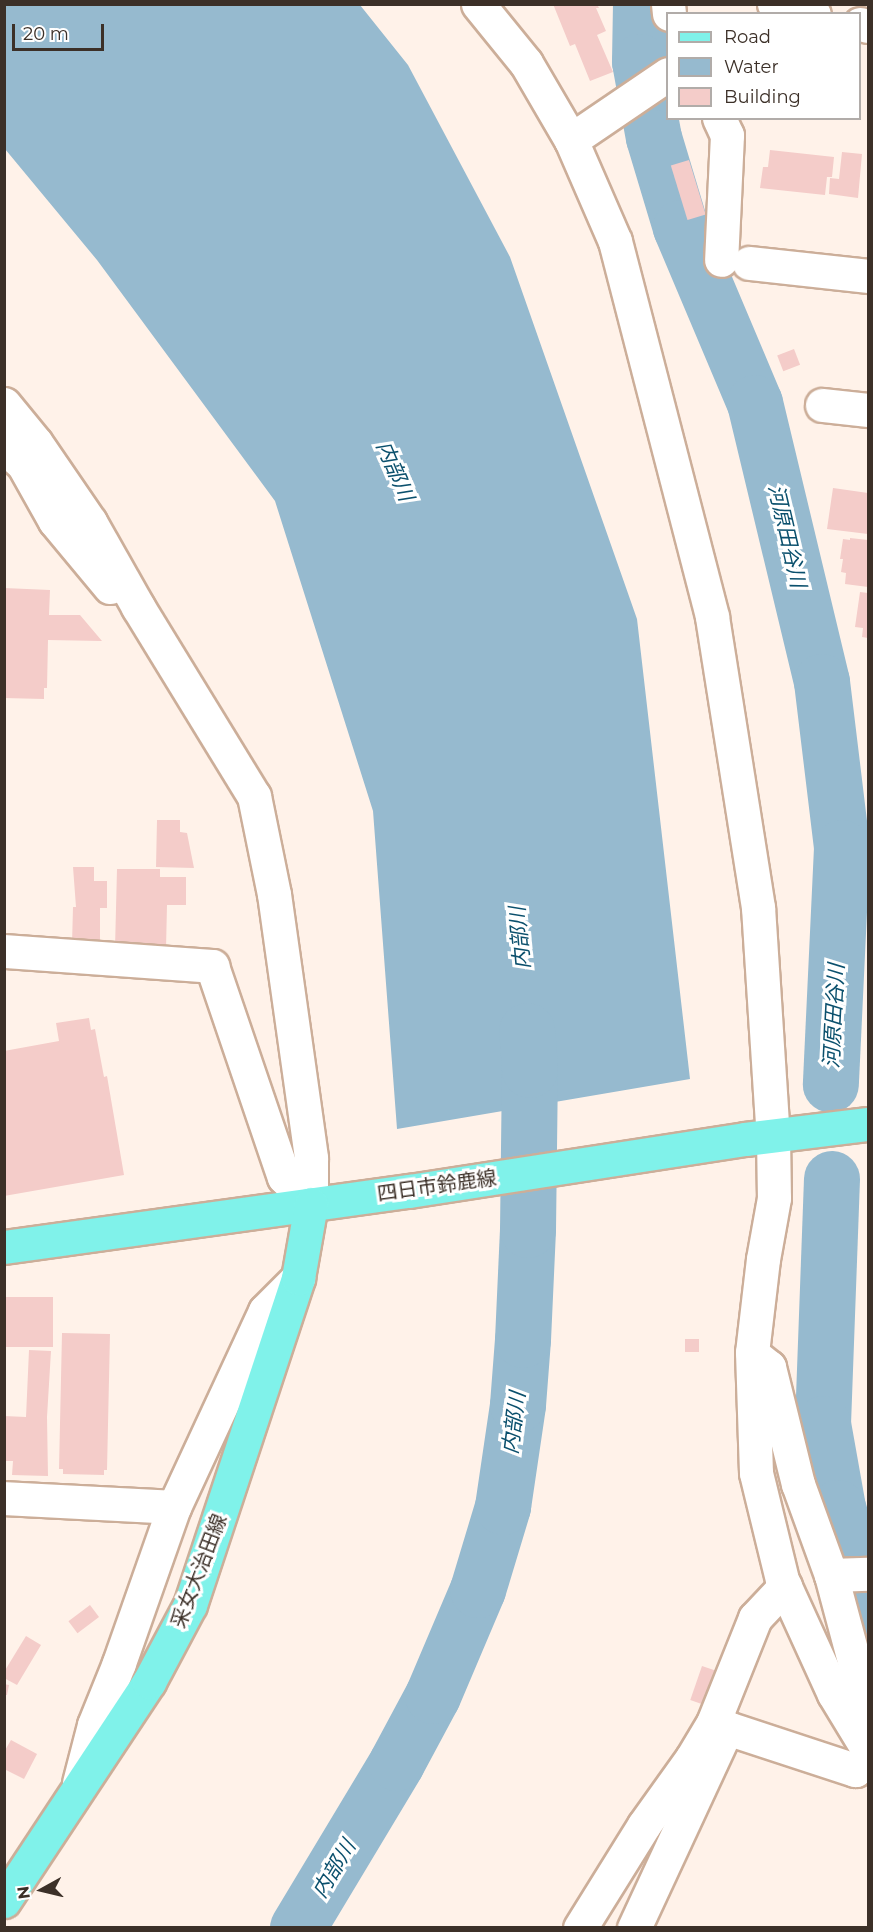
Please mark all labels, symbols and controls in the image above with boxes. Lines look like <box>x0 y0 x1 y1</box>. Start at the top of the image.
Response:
scale bar <box>15 12 106 50</box>
legend <box>666 12 861 120</box>
text: 20 m <box>23 23 69 45</box>
text: Road <box>724 26 771 48</box>
text: Water <box>724 56 779 78</box>
text: Building <box>724 86 801 108</box>
water label: 内部川 <box>371 437 419 505</box>
water label: 河原田谷川 <box>763 482 811 590</box>
water label: 内部川 <box>505 906 535 970</box>
water label: 河原田谷川 <box>819 963 849 1069</box>
street label: 四日市鈴鹿線 <box>376 1166 498 1206</box>
water label: 内部川 <box>498 1390 530 1456</box>
street label: 采女大治田線 <box>166 1511 232 1631</box>
water label: 内部川 <box>307 1836 361 1902</box>
north arrow <box>12 1860 72 1920</box>
text: N <box>13 1885 34 1900</box>

